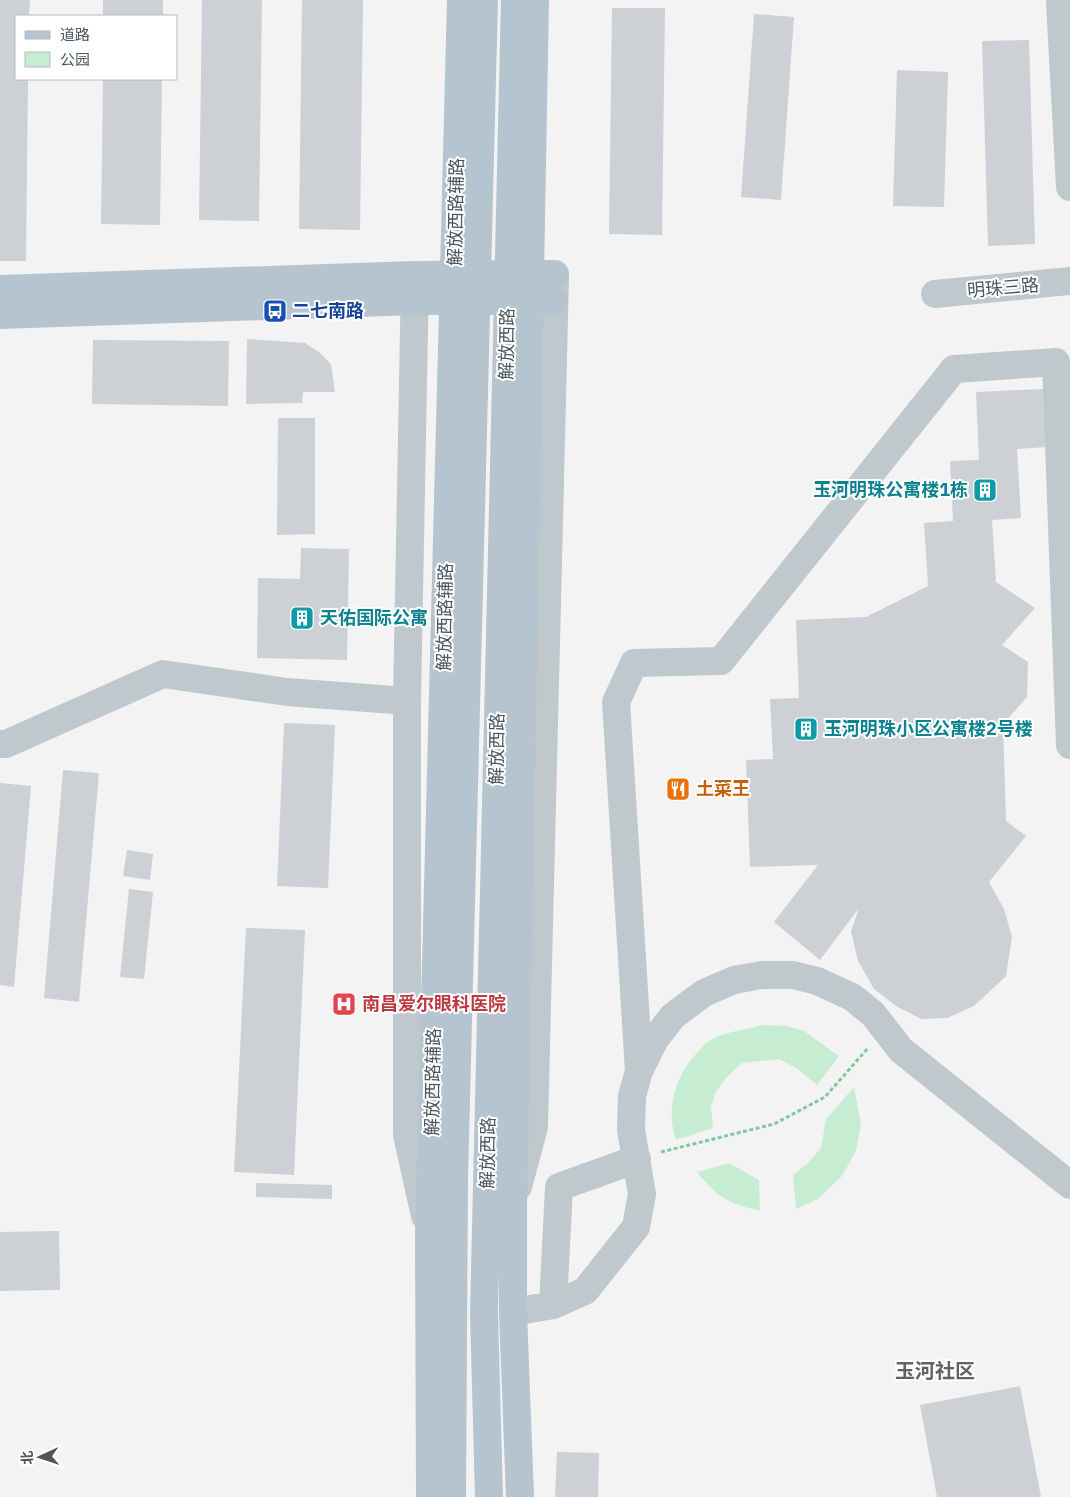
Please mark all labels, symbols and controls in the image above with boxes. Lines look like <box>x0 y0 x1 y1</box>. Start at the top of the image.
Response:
legend <box>15 15 178 80</box>
text: 道路 <box>60 25 90 44</box>
text: 公园 <box>60 50 90 69</box>
street label: 解放西路辅路 <box>443 158 468 266</box>
street label: 明珠三路 <box>966 273 1040 302</box>
bus stop icon: 二七南路 <box>262 298 288 324</box>
place label: 二七南路 <box>292 299 364 322</box>
street label: 解放西路 <box>494 308 519 380</box>
building icon: 玉河明珠公寓楼1栋 <box>972 477 998 503</box>
place label: 玉河明珠公寓楼1栋 <box>813 478 968 501</box>
street label: 解放西路辅路 <box>432 563 457 671</box>
building icon: 天佑国际公寓 <box>289 605 315 631</box>
place label: 天佑国际公寓 <box>320 606 428 629</box>
street label: 解放西路 <box>484 713 509 785</box>
building icon: 玉河明珠小区公寓楼2号楼 <box>793 716 819 742</box>
place label: 玉河明珠小区公寓楼2号楼 <box>824 717 1033 740</box>
restaurant icon: 土菜王 <box>665 776 691 802</box>
place label: 土菜王 <box>696 777 750 800</box>
hospital icon: 南昌爱尔眼科医院 <box>331 991 357 1017</box>
place label: 南昌爱尔眼科医院 <box>362 992 506 1015</box>
street label: 解放西路辅路 <box>420 1028 445 1136</box>
street label: 解放西路 <box>475 1117 500 1189</box>
district label: 玉河社区 <box>895 1357 975 1384</box>
north arrow <box>15 1432 65 1482</box>
text: 北 <box>18 1450 36 1465</box>

